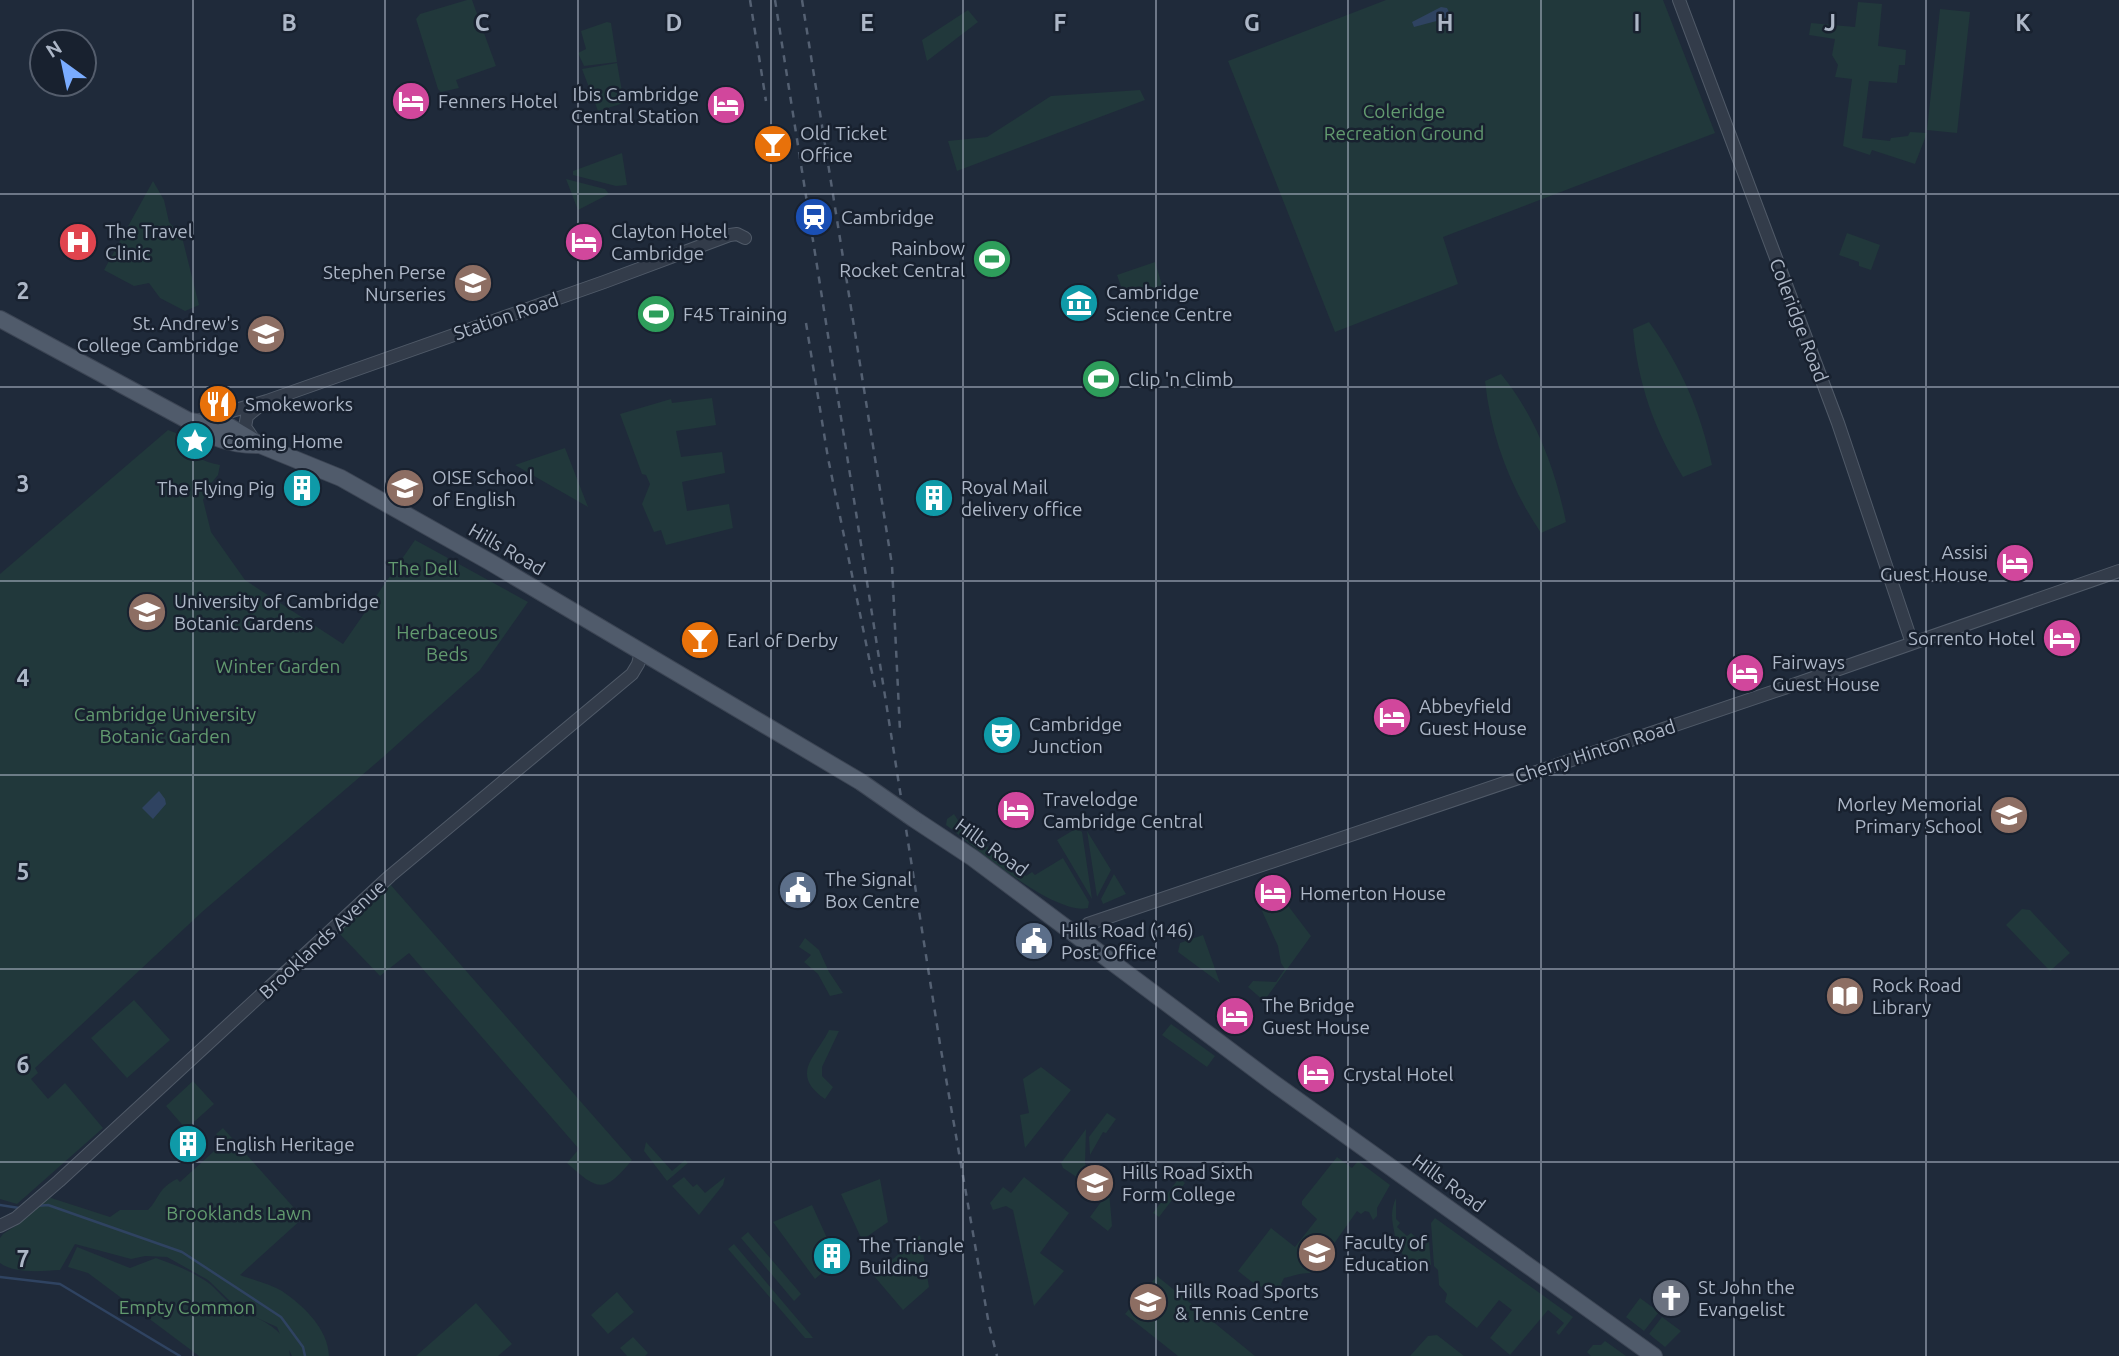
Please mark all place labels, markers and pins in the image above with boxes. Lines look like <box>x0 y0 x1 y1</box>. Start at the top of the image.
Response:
hotel icon: Fenners Hotel <box>390 80 432 122</box>
place label: Ibis Cambridge Central Station <box>571 83 699 127</box>
hotel icon: Ibis Cambridge Central Station <box>705 84 747 126</box>
place label: Fenners Hotel <box>438 90 558 112</box>
place label: Old Ticket Office <box>800 122 887 166</box>
bar icon: Old Ticket Office <box>752 123 794 165</box>
station icon: Cambridge <box>793 196 835 238</box>
place label: Cambridge <box>841 206 934 228</box>
place label: The Travel Clinic <box>105 220 193 264</box>
place label: Clayton Hotel Cambridge <box>611 220 728 264</box>
hospital icon: The Travel Clinic <box>57 221 99 263</box>
hotel icon: Clayton Hotel Cambridge <box>563 221 605 263</box>
place label: Rainbow Rocket Central <box>839 237 965 281</box>
sports icon: Rainbow Rocket Central <box>971 238 1013 280</box>
place label: Stephen Perse Nurseries <box>323 261 446 305</box>
school or university icon: Stephen Perse Nurseries <box>452 262 494 304</box>
place label: Cambridge Science Centre <box>1106 281 1232 325</box>
museum icon: Cambridge Science Centre <box>1058 282 1100 324</box>
sports icon: F45 Training <box>635 293 677 335</box>
place label: F45 Training <box>683 303 788 325</box>
place label: St. Andrew's College Cambridge <box>77 312 239 356</box>
school or university icon: St. Andrew's College Cambridge <box>245 313 287 355</box>
sports icon: Clip 'n Climb <box>1080 358 1122 400</box>
place label: Clip 'n Climb <box>1128 368 1233 390</box>
restaurant icon: Smokeworks <box>197 383 239 425</box>
place label: Smokeworks <box>245 393 353 415</box>
place icon: Coming Home <box>174 420 216 462</box>
place label: Coming Home <box>222 430 343 452</box>
place label: OISE School of English <box>432 466 533 510</box>
building icon: The Flying Pig <box>281 467 323 509</box>
school or university icon: OISE School of English <box>384 467 426 509</box>
place label: Royal Mail delivery office <box>961 476 1083 520</box>
place label: The Flying Pig <box>157 477 275 499</box>
building icon: Royal Mail delivery office <box>913 477 955 519</box>
place label: Assisi Guest House <box>1880 541 1988 585</box>
hotel icon: Assisi Guest House <box>1994 542 2036 584</box>
place label: University of Cambridge Botanic Gardens <box>174 590 379 634</box>
school or university icon: University of Cambridge Botanic Gardens <box>126 591 168 633</box>
hotel icon: Sorrento Hotel <box>2041 617 2083 659</box>
bar icon: Earl of Derby <box>679 619 721 661</box>
place label: Sorrento Hotel <box>1908 627 2035 649</box>
place label: Earl of Derby <box>727 629 838 651</box>
place label: Fairways Guest House <box>1772 651 1880 695</box>
hotel icon: Fairways Guest House <box>1724 652 1766 694</box>
place label: Abbeyfield Guest House <box>1419 695 1527 739</box>
hotel icon: Abbeyfield Guest House <box>1371 696 1413 738</box>
place label: Cambridge Junction <box>1029 713 1122 757</box>
theatre icon: Cambridge Junction <box>981 714 1023 756</box>
place label: Travelodge Cambridge Central <box>1043 788 1203 832</box>
hotel icon: Travelodge Cambridge Central <box>995 789 1037 831</box>
place label: Morley Memorial Primary School <box>1837 793 1982 837</box>
school or university icon: Morley Memorial Primary School <box>1988 794 2030 836</box>
place label: The Signal Box Centre <box>825 868 920 912</box>
public building icon: The Signal Box Centre <box>777 869 819 911</box>
hotel icon: Homerton House <box>1252 872 1294 914</box>
place label: Homerton House <box>1300 882 1446 904</box>
place label: Hills Road (146) Post Office <box>1061 919 1194 963</box>
public building icon: Hills Road (146) Post Office <box>1013 920 1055 962</box>
place label: Rock Road Library <box>1872 974 1962 1018</box>
library icon: Rock Road Library <box>1824 975 1866 1017</box>
place label: The Bridge Guest House <box>1262 994 1370 1038</box>
hotel icon: The Bridge Guest House <box>1214 995 1256 1037</box>
hotel icon: Crystal Hotel <box>1295 1053 1337 1095</box>
place label: Crystal Hotel <box>1343 1063 1453 1085</box>
building icon: English Heritage <box>167 1123 209 1165</box>
place label: English Heritage <box>215 1133 355 1155</box>
place label: Hills Road Sixth Form College <box>1122 1161 1253 1205</box>
school or university icon: Hills Road Sixth Form College <box>1074 1162 1116 1204</box>
place label: Faculty of Education <box>1344 1231 1429 1275</box>
school or university icon: Faculty of Education <box>1296 1232 1338 1274</box>
place label: The Triangle Building <box>859 1234 964 1278</box>
building icon: The Triangle Building <box>811 1235 853 1277</box>
place label: St John the Evangelist <box>1698 1276 1795 1320</box>
church icon: St John the Evangelist <box>1650 1277 1692 1319</box>
place label: Hills Road Sports & Tennis Centre <box>1175 1280 1319 1324</box>
school or university icon: Hills Road Sports & Tennis Centre <box>1127 1281 1169 1323</box>

